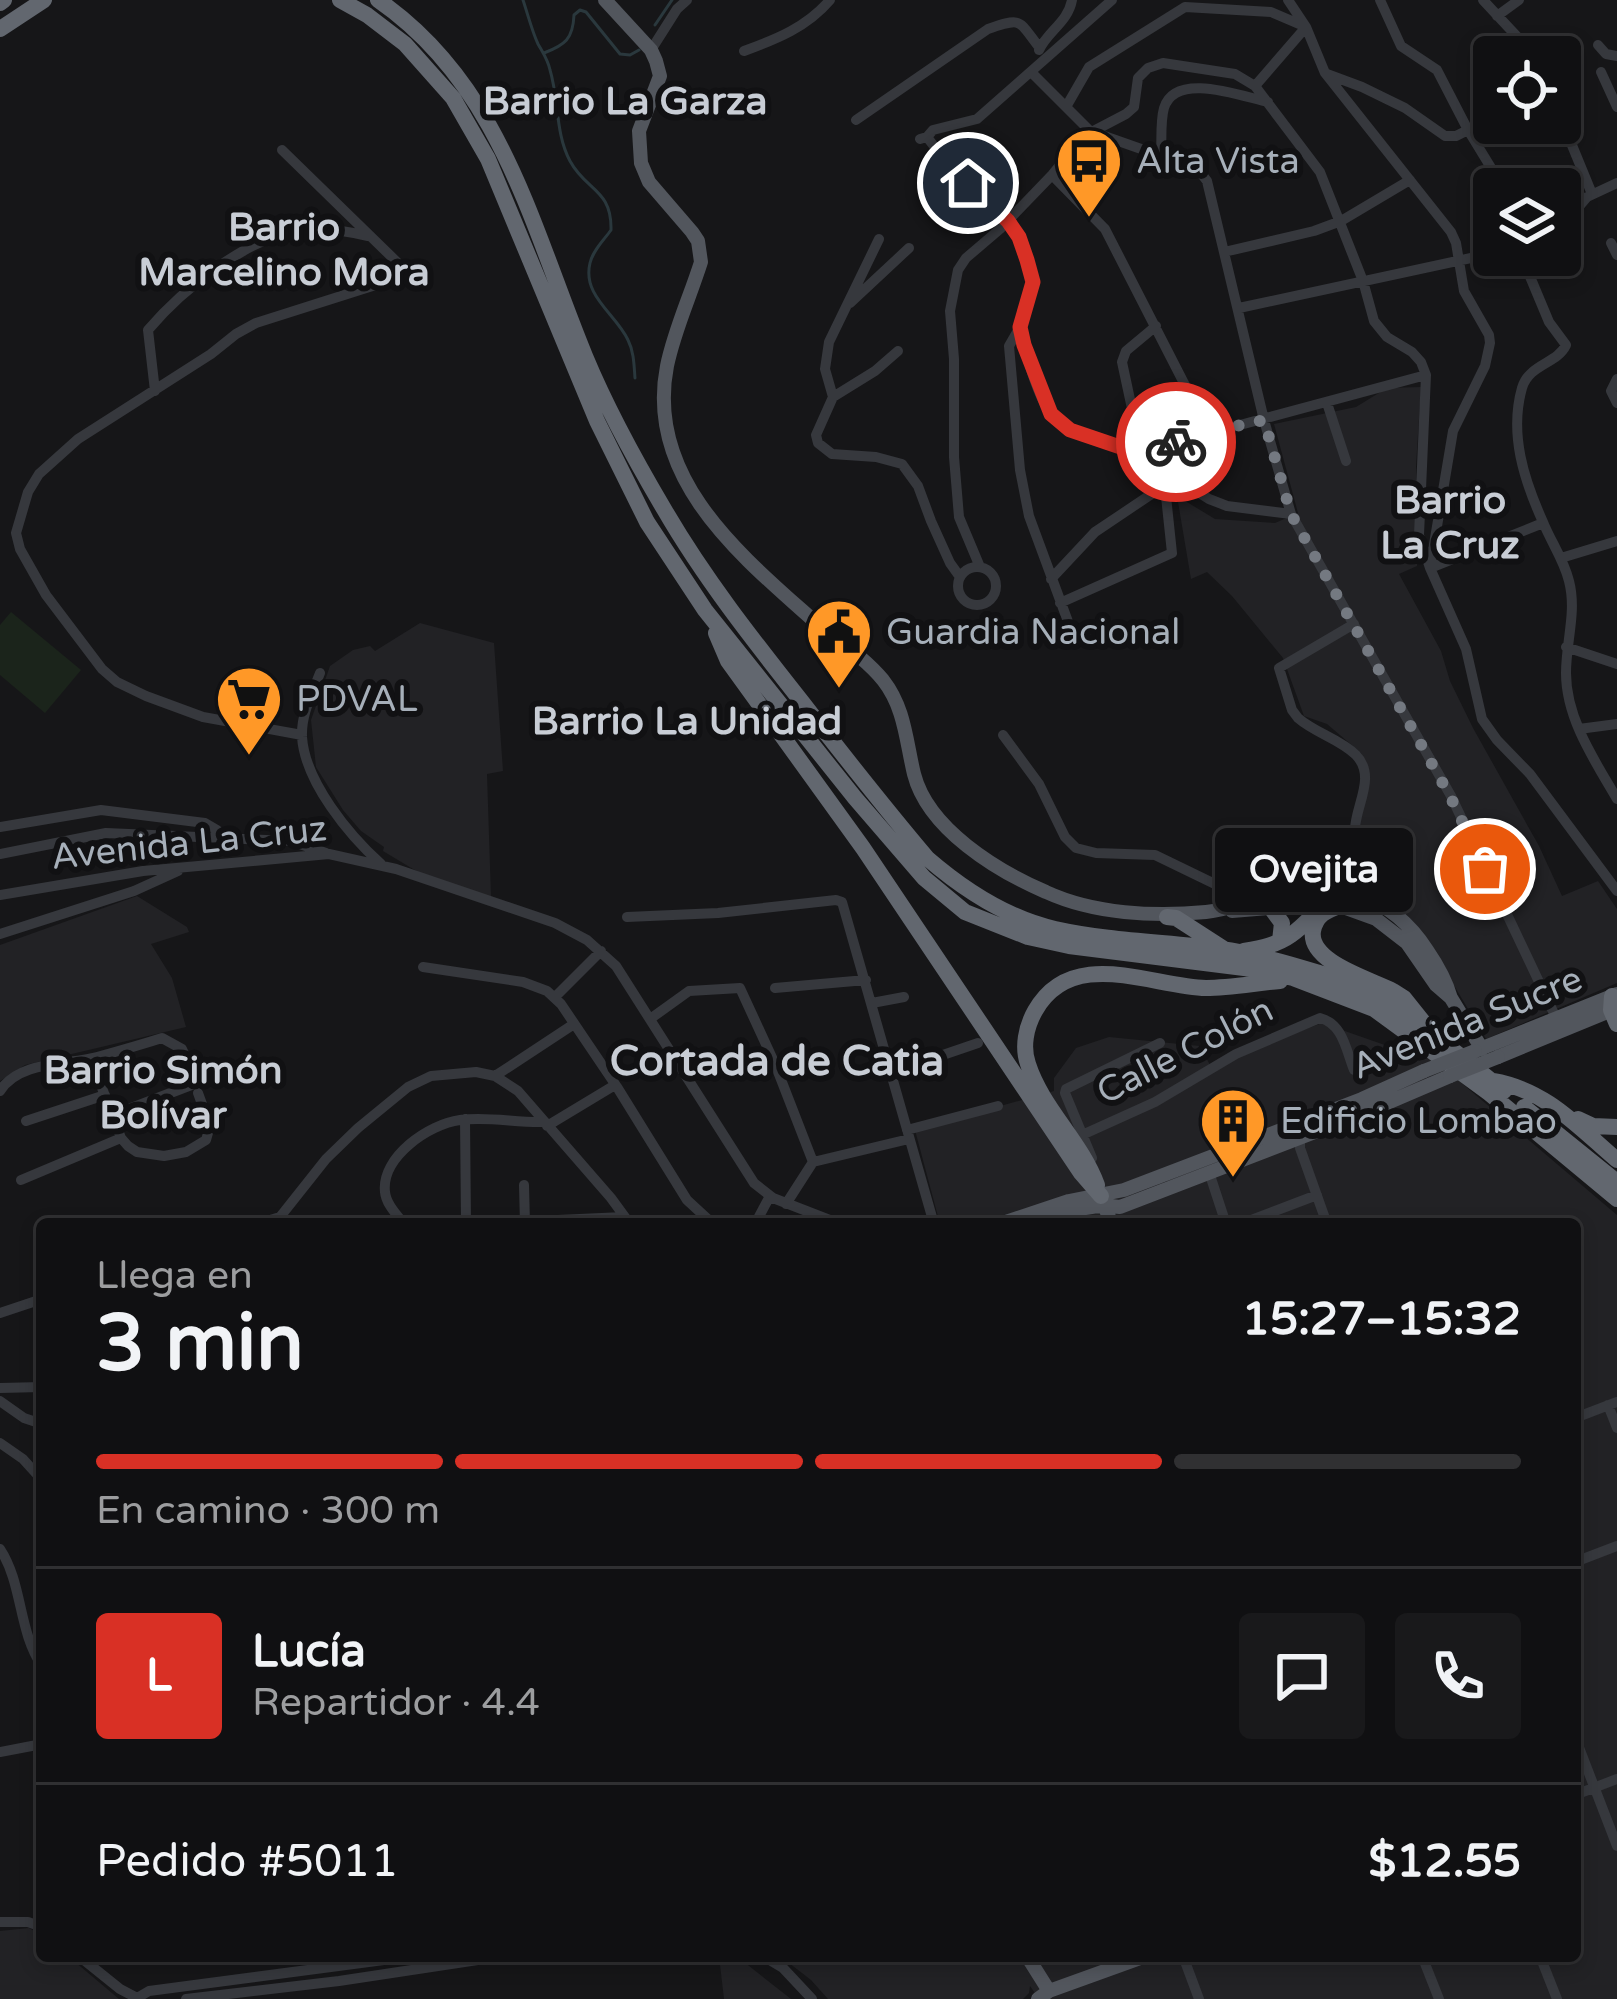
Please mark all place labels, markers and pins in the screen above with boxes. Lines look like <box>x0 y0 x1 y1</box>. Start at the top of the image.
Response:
bus stop icon: Alta Vista <box>1054 126 1124 220</box>
pin <box>917 132 1019 234</box>
place label: Alta Vista <box>1136 140 1300 183</box>
public building icon: Guardia Nacional <box>804 597 874 691</box>
place label: Guardia Nacional <box>886 611 1180 654</box>
supermarket icon: PDVAL <box>214 664 284 758</box>
place label: PDVAL <box>296 678 418 721</box>
pin <box>1434 818 1536 920</box>
callout: Ovejita <box>1215 827 1413 911</box>
building icon: Edificio Lombao <box>1198 1086 1268 1180</box>
place label: Edificio Lombao <box>1280 1100 1557 1143</box>

